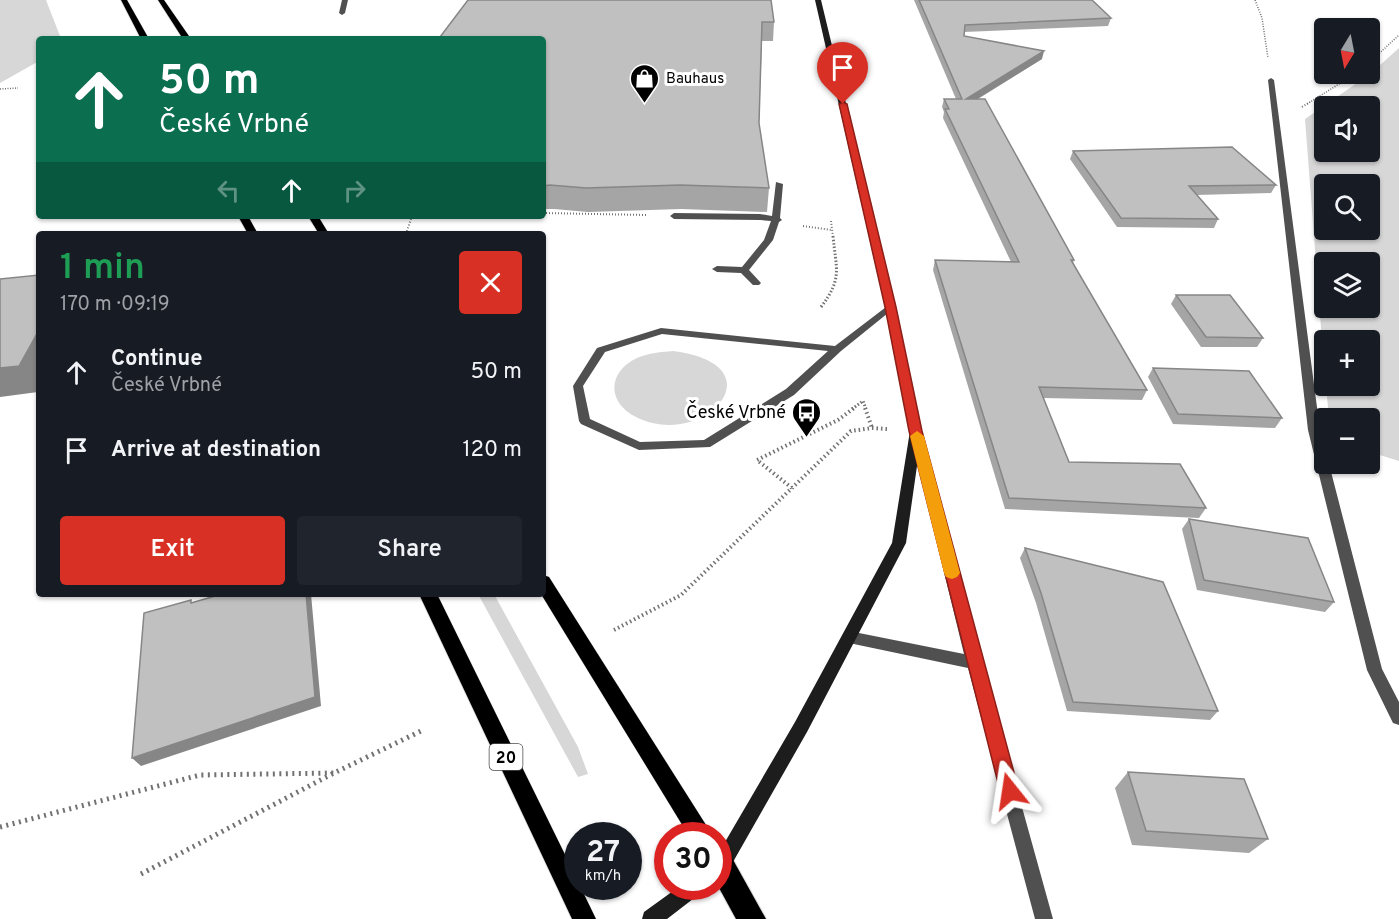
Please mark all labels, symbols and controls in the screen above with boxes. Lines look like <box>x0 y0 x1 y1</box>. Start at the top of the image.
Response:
north arrow <box>1314 18 1380 84</box>
map controls <box>1314 18 1380 474</box>
pin <box>817 42 868 104</box>
icon: arrive <box>826 51 859 84</box>
text: 50 m <box>159 56 260 109</box>
icon: ahead <box>60 60 138 138</box>
shop icon: Bauhaus <box>629 62 661 104</box>
place label: Bauhaus <box>666 70 724 89</box>
button: sound <box>1314 96 1380 162</box>
text: České Vrbné <box>159 108 309 142</box>
icon: left <box>212 174 245 207</box>
icon: ahead <box>275 174 308 207</box>
icon: right <box>338 174 371 207</box>
button: search <box>1314 174 1380 240</box>
text: 1 min <box>60 246 145 292</box>
button: close <box>459 251 522 314</box>
button: layers <box>1314 252 1380 318</box>
text: 170 m · 09:19 <box>60 292 170 318</box>
button: + <box>1314 330 1380 396</box>
text: Continue <box>111 346 202 373</box>
icon: ahead <box>60 356 93 389</box>
text: 50 m <box>470 359 522 386</box>
text: České Vrbné <box>111 373 222 399</box>
bus stop icon: České Vrbné <box>791 396 823 438</box>
place label: České Vrbné <box>686 400 786 425</box>
button: − <box>1314 408 1380 474</box>
icon: arrive <box>60 434 93 467</box>
text: Arrive at destination <box>111 437 321 464</box>
text: 120 m <box>462 437 522 464</box>
button: Exit <box>60 516 285 585</box>
button: Share <box>297 516 522 585</box>
road number: 20 <box>490 744 522 770</box>
position arrow <box>978 759 1042 823</box>
speed limit sign: 30 <box>654 822 732 900</box>
text: 27 <box>586 835 620 872</box>
text: km/h <box>585 867 621 886</box>

